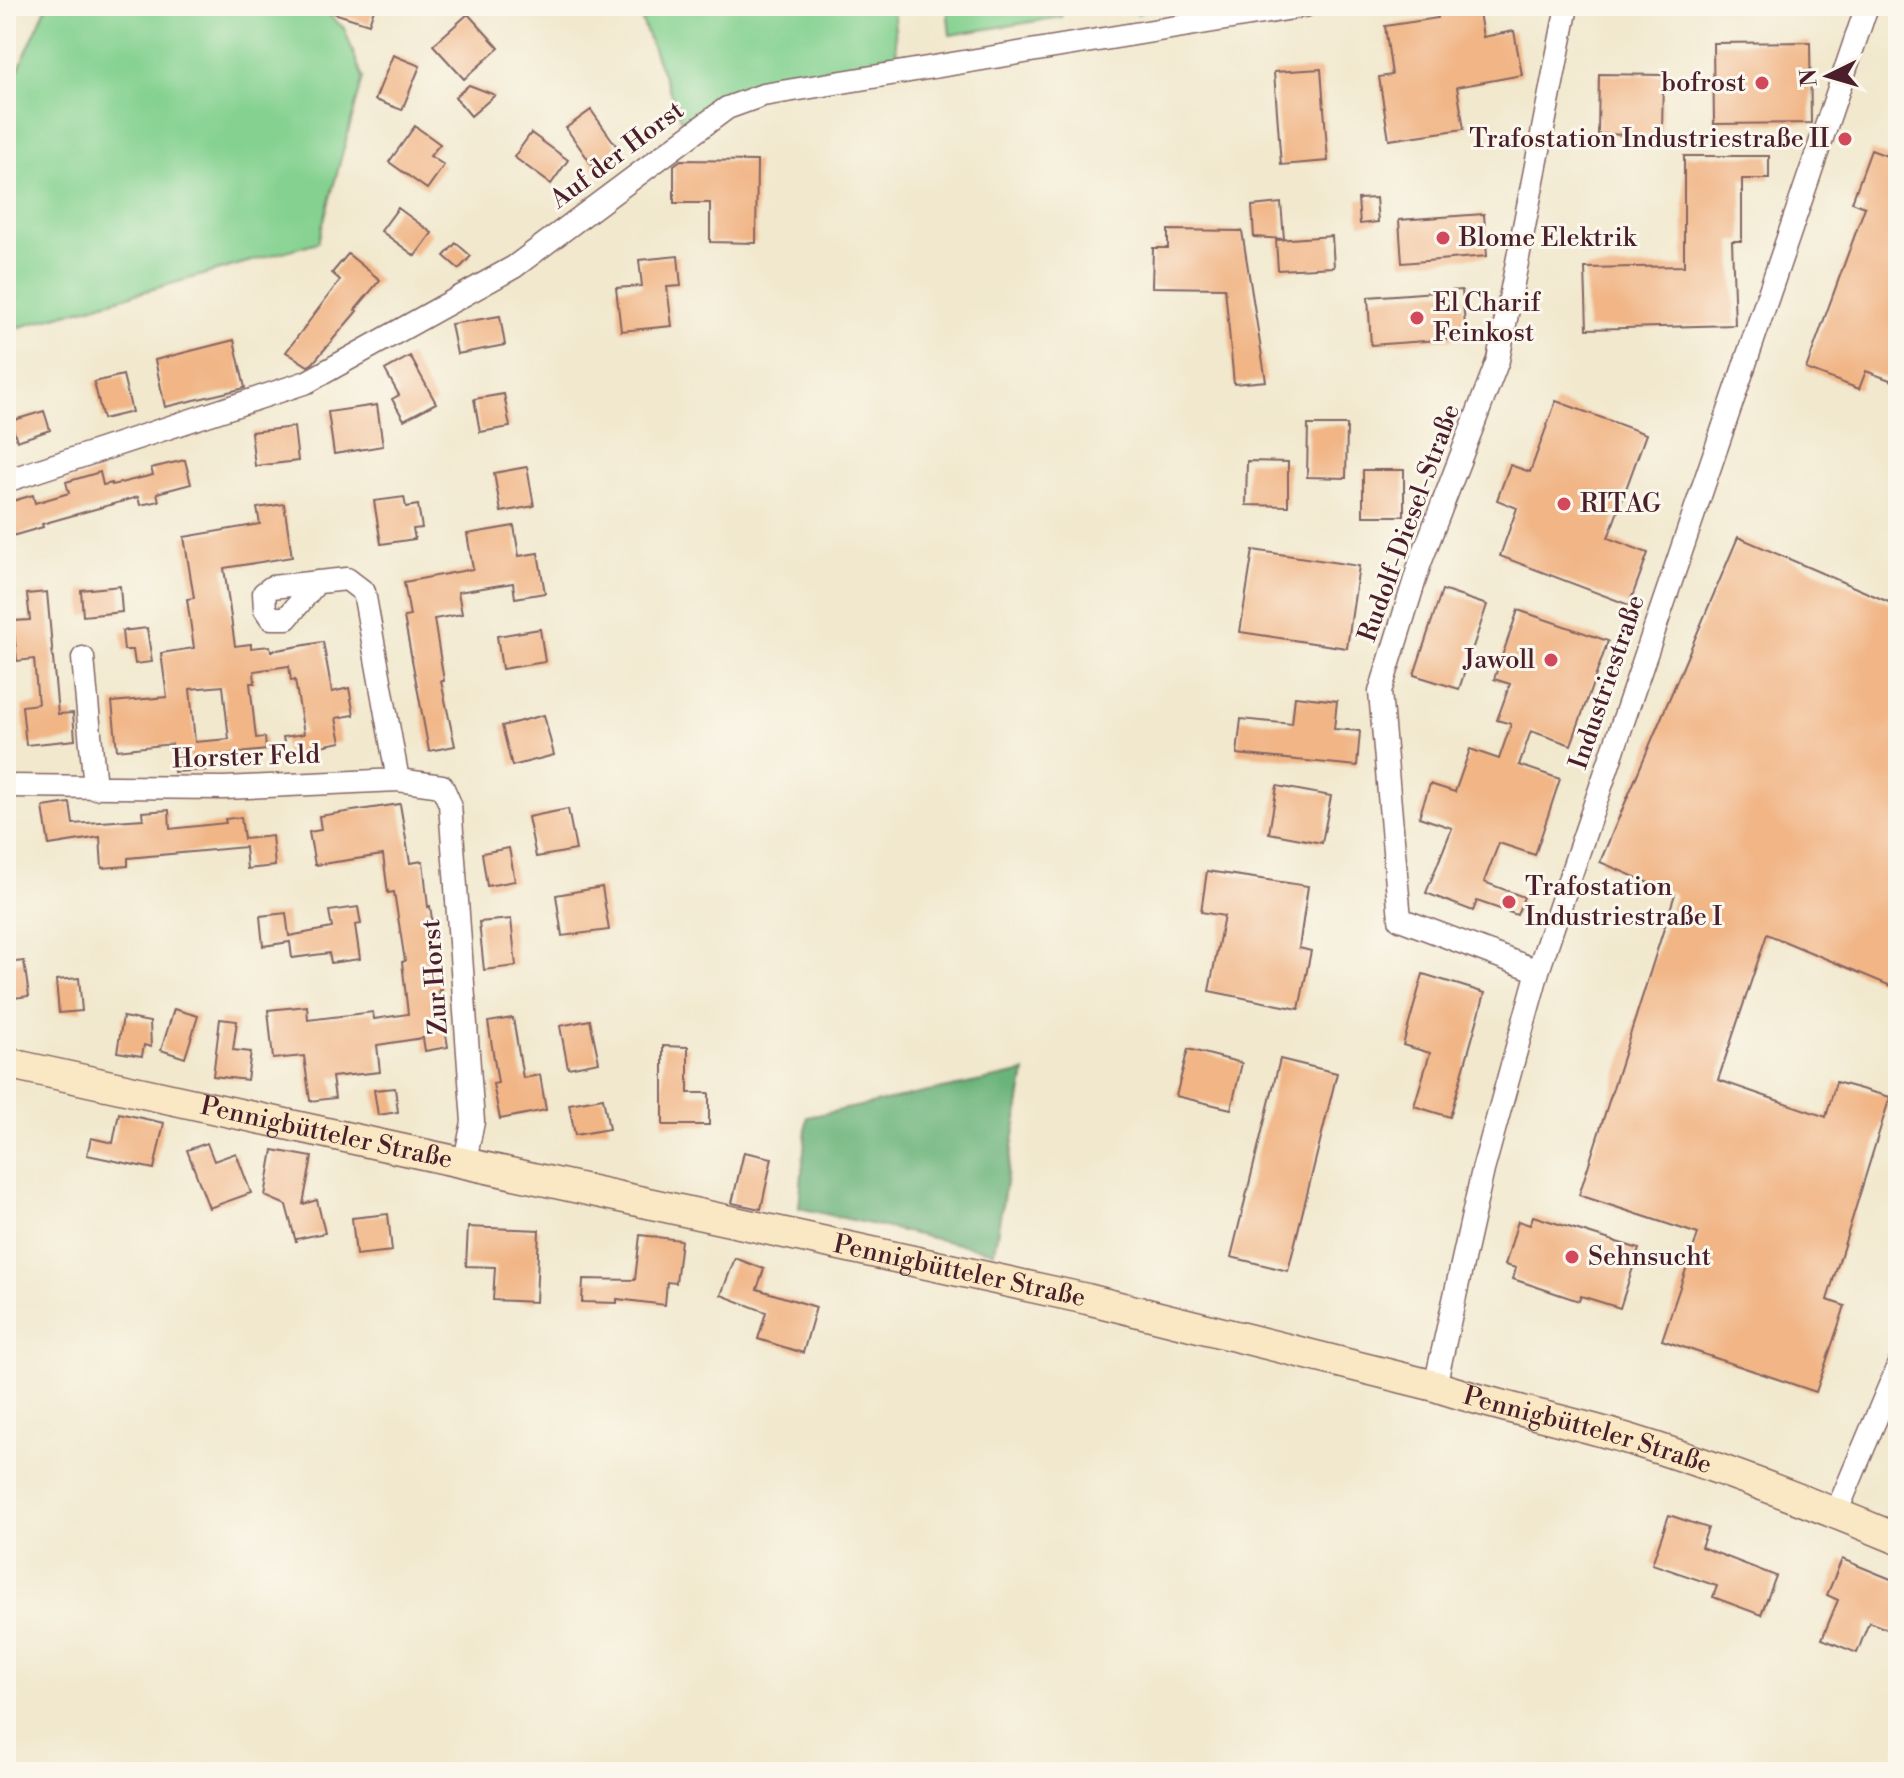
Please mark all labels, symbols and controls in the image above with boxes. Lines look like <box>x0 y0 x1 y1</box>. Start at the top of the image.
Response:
north arrow <box>1788 36 1868 116</box>
place label: bofrost <box>1661 67 1746 99</box>
text: N <box>1795 67 1824 87</box>
marker: bofrost <box>1753 74 1771 92</box>
street label: Auf der Horst <box>543 94 690 216</box>
place label: Trafostation Industriestraße II <box>1469 123 1829 155</box>
marker: Trafostation Industriestraße II <box>1836 130 1854 148</box>
place label: Blome Elektrik <box>1458 222 1638 254</box>
marker: Blome Elektrik <box>1434 229 1452 247</box>
place label: El Charif Feinkost <box>1433 287 1542 349</box>
marker: El Charif Feinkost <box>1408 309 1426 327</box>
street label: Rudolf-Diesel-Straße <box>1351 400 1467 646</box>
place label: RITAG <box>1580 488 1661 520</box>
marker: RITAG <box>1555 495 1573 513</box>
street label: Industriestraße <box>1562 591 1652 773</box>
place label: Jawoll <box>1462 644 1535 676</box>
marker: Jawoll <box>1542 651 1560 669</box>
street label: Horster Feld <box>172 738 321 776</box>
place label: Trafostation Industriestraße I <box>1525 871 1722 933</box>
marker: Trafostation Industriestraße I <box>1500 893 1518 911</box>
street label: Zur Horst <box>415 918 455 1036</box>
street label: Pennigbütteler Straße <box>198 1090 455 1176</box>
street label: Pennigbütteler Straße <box>831 1228 1088 1314</box>
place label: Sehnsucht <box>1588 1241 1711 1273</box>
marker: Sehnsucht <box>1563 1248 1581 1266</box>
street label: Pennigbütteler Straße <box>1460 1380 1716 1481</box>

